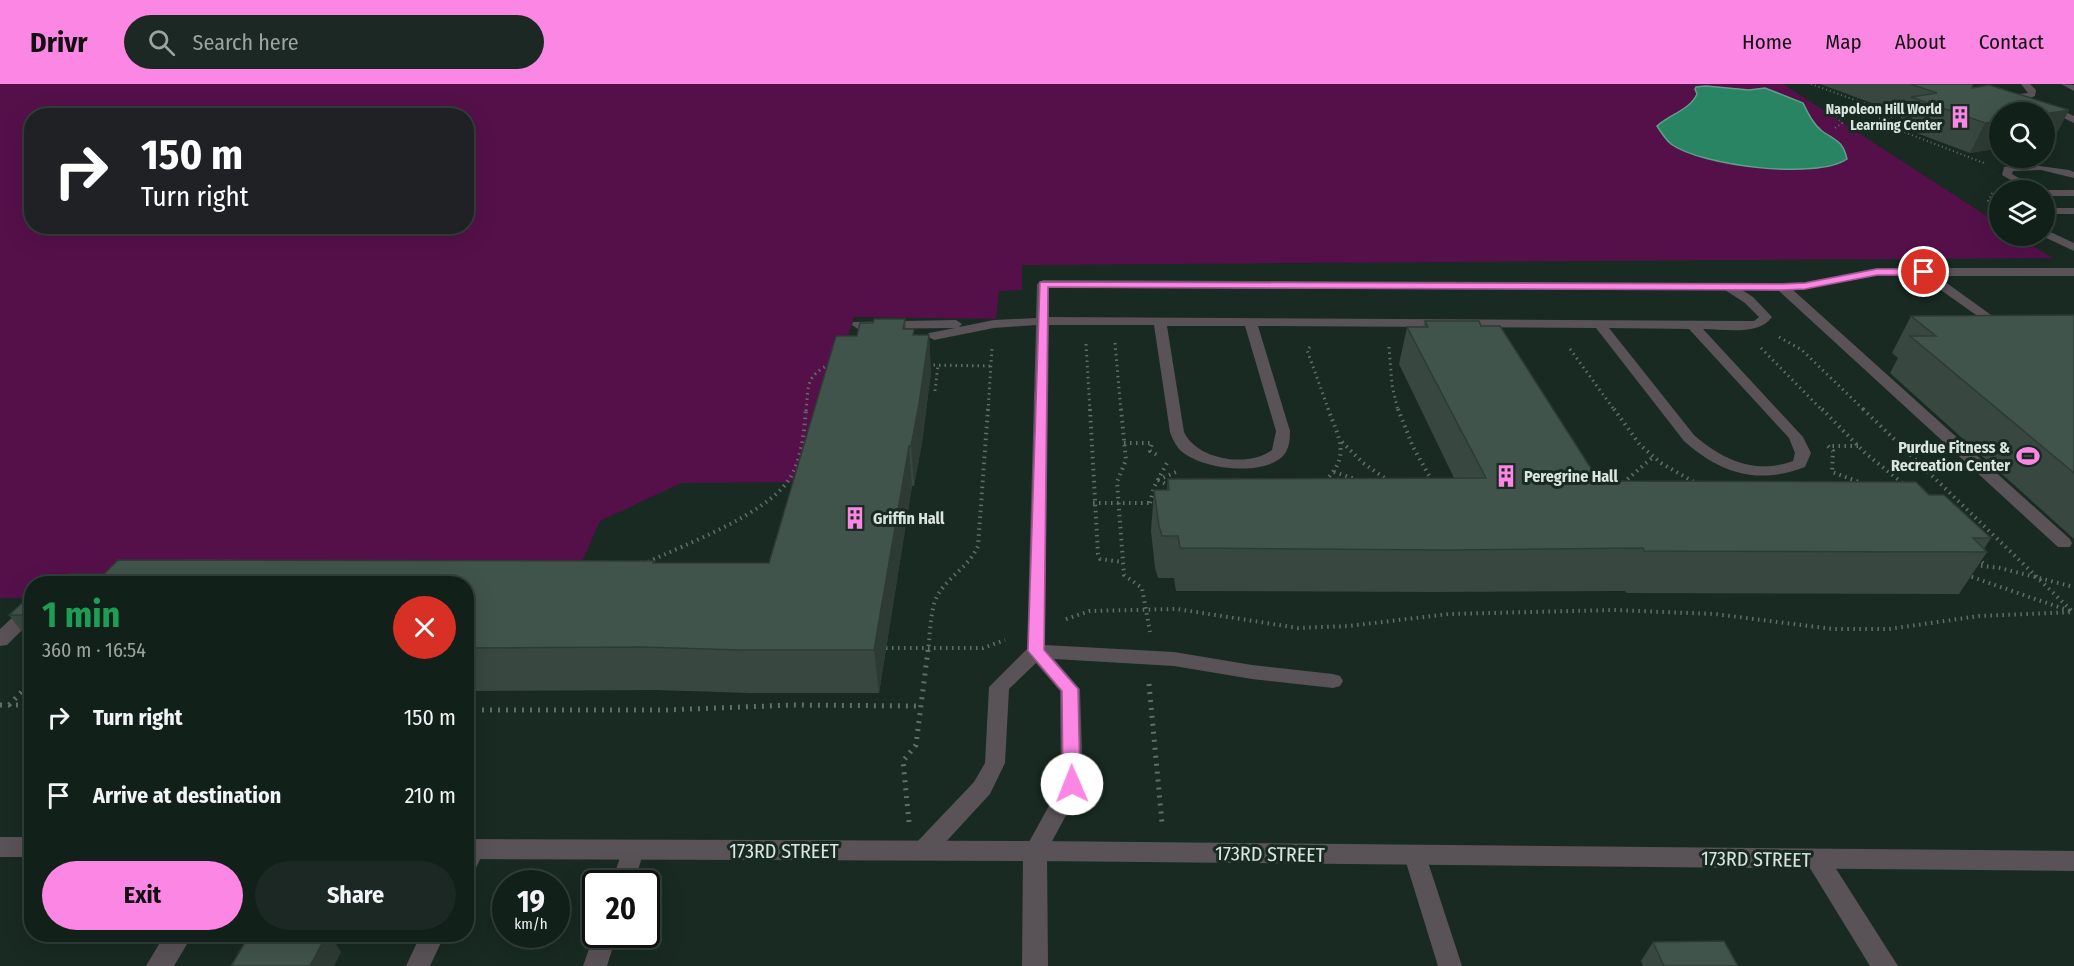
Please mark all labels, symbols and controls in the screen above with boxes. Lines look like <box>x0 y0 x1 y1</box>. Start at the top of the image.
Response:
search box <box>124 15 544 69</box>
text: Drivr <box>30 26 88 59</box>
icon: search <box>145 26 178 59</box>
text: Search here <box>193 29 299 56</box>
text: Home <box>1742 29 1792 55</box>
text: Map <box>1825 29 1862 55</box>
text: About <box>1895 29 1946 55</box>
text: Contact <box>1979 29 2044 55</box>
place label: Napoleon Hill World Learning Center <box>1826 101 1943 134</box>
map controls <box>1989 102 2055 246</box>
button: search <box>1989 102 2055 168</box>
building icon: Napoleon Hill World Learning Center <box>1947 104 1973 130</box>
text: 150 m <box>141 130 243 180</box>
icon: right <box>42 132 120 210</box>
button: layers <box>1989 180 2055 246</box>
text: Turn right <box>141 181 249 213</box>
pin <box>1898 246 1949 297</box>
icon: arrive <box>1907 255 1940 288</box>
place label: Purdue Fitness & Recreation Center <box>1891 438 2010 475</box>
sports icon: Purdue Fitness & Recreation Center <box>2015 443 2041 469</box>
building icon: Peregrine Hall <box>1493 463 1519 489</box>
place label: Peregrine Hall <box>1524 467 1618 486</box>
building icon: Griffin Hall <box>842 505 868 531</box>
place label: Griffin Hall <box>873 509 945 528</box>
text: 1 min <box>42 593 120 637</box>
button: close <box>393 596 456 659</box>
text: 360 m · 16:54 <box>42 638 146 662</box>
icon: right <box>42 701 75 734</box>
text: Turn right <box>93 704 182 731</box>
text: 150 m <box>404 704 456 731</box>
position arrow <box>1040 752 1104 816</box>
icon: arrive <box>42 779 75 812</box>
text: Arrive at destination <box>93 782 281 809</box>
text: 210 m <box>405 782 456 809</box>
street label: 173RD STREET <box>729 839 840 863</box>
street label: 173RD STREET <box>1215 841 1326 867</box>
street label: 173RD STREET <box>1701 846 1812 872</box>
button: Exit <box>42 861 243 930</box>
button: Share <box>255 861 456 930</box>
speed limit sign: 20 <box>582 870 660 948</box>
text: 19 <box>517 884 545 920</box>
text: km/h <box>514 915 548 933</box>

